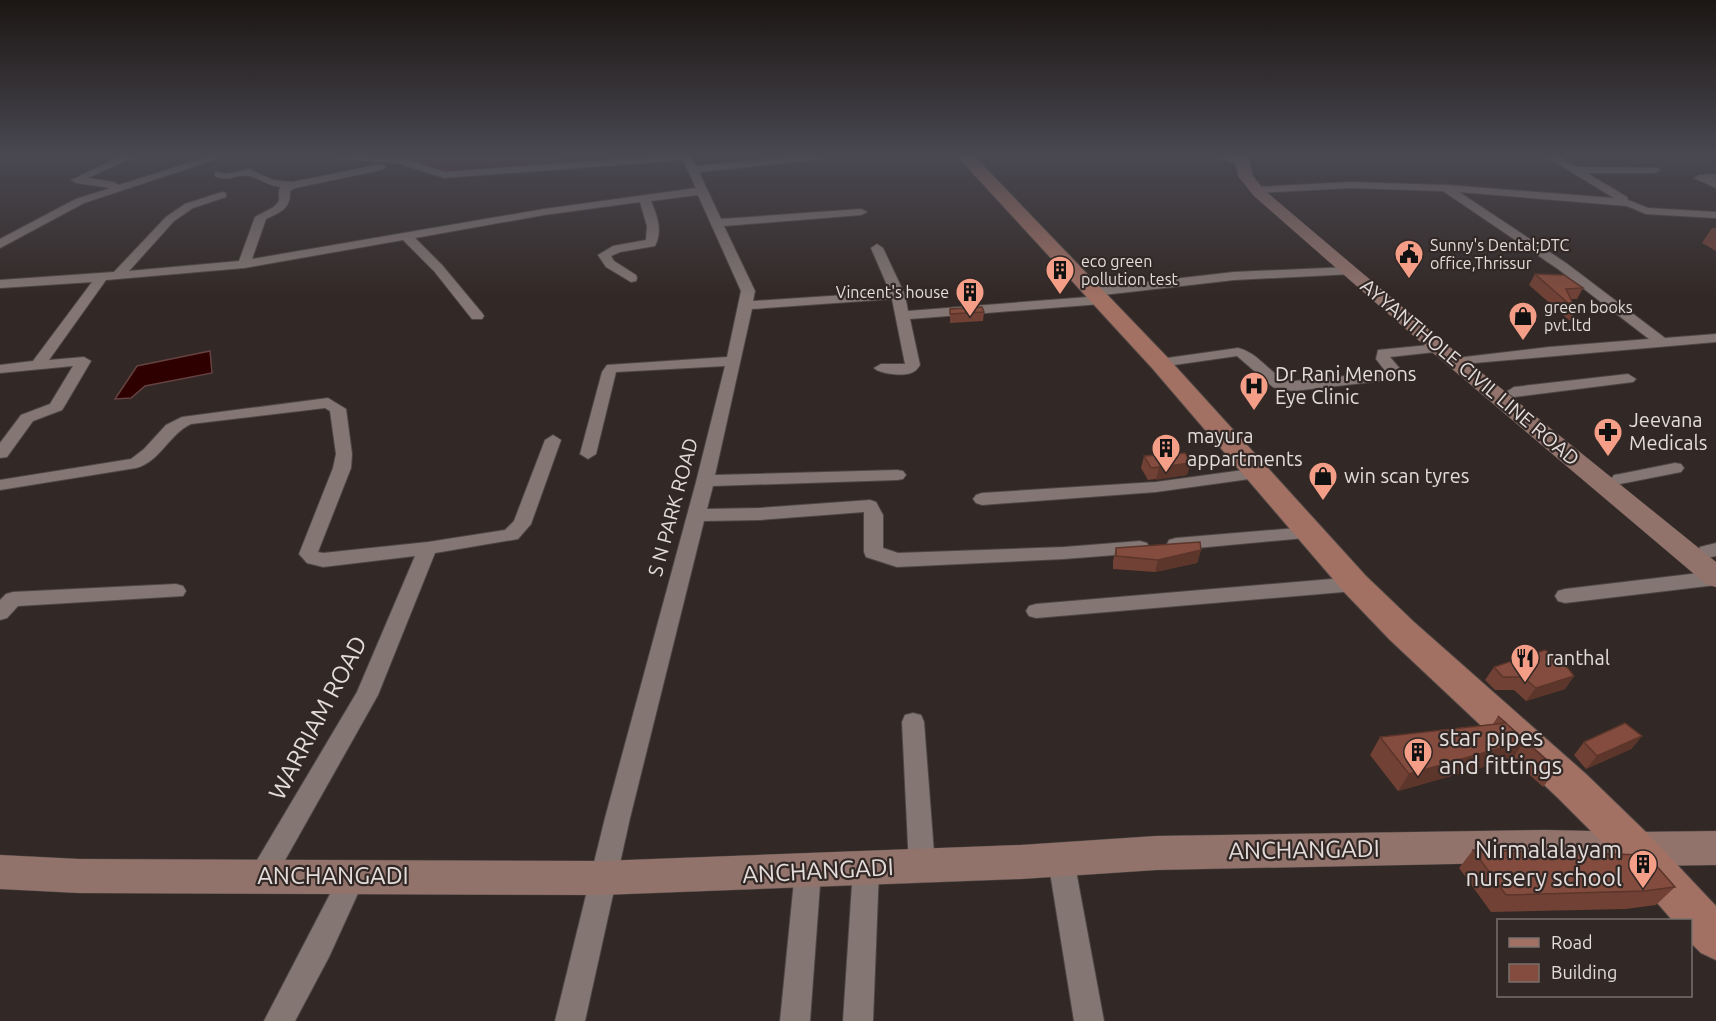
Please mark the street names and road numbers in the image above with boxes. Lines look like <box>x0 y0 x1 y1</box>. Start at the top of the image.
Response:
street label: AYYANTHOLE CIVIL LINE ROAD <box>1356 273 1584 470</box>
street label: S N PARK ROAD <box>643 435 702 579</box>
street label: WARRIAM ROAD <box>263 631 372 804</box>
street label: ANCHANGADI <box>1228 835 1380 864</box>
street label: ANCHANGADI <box>742 853 894 888</box>
street label: ANCHANGADI <box>257 862 409 889</box>

